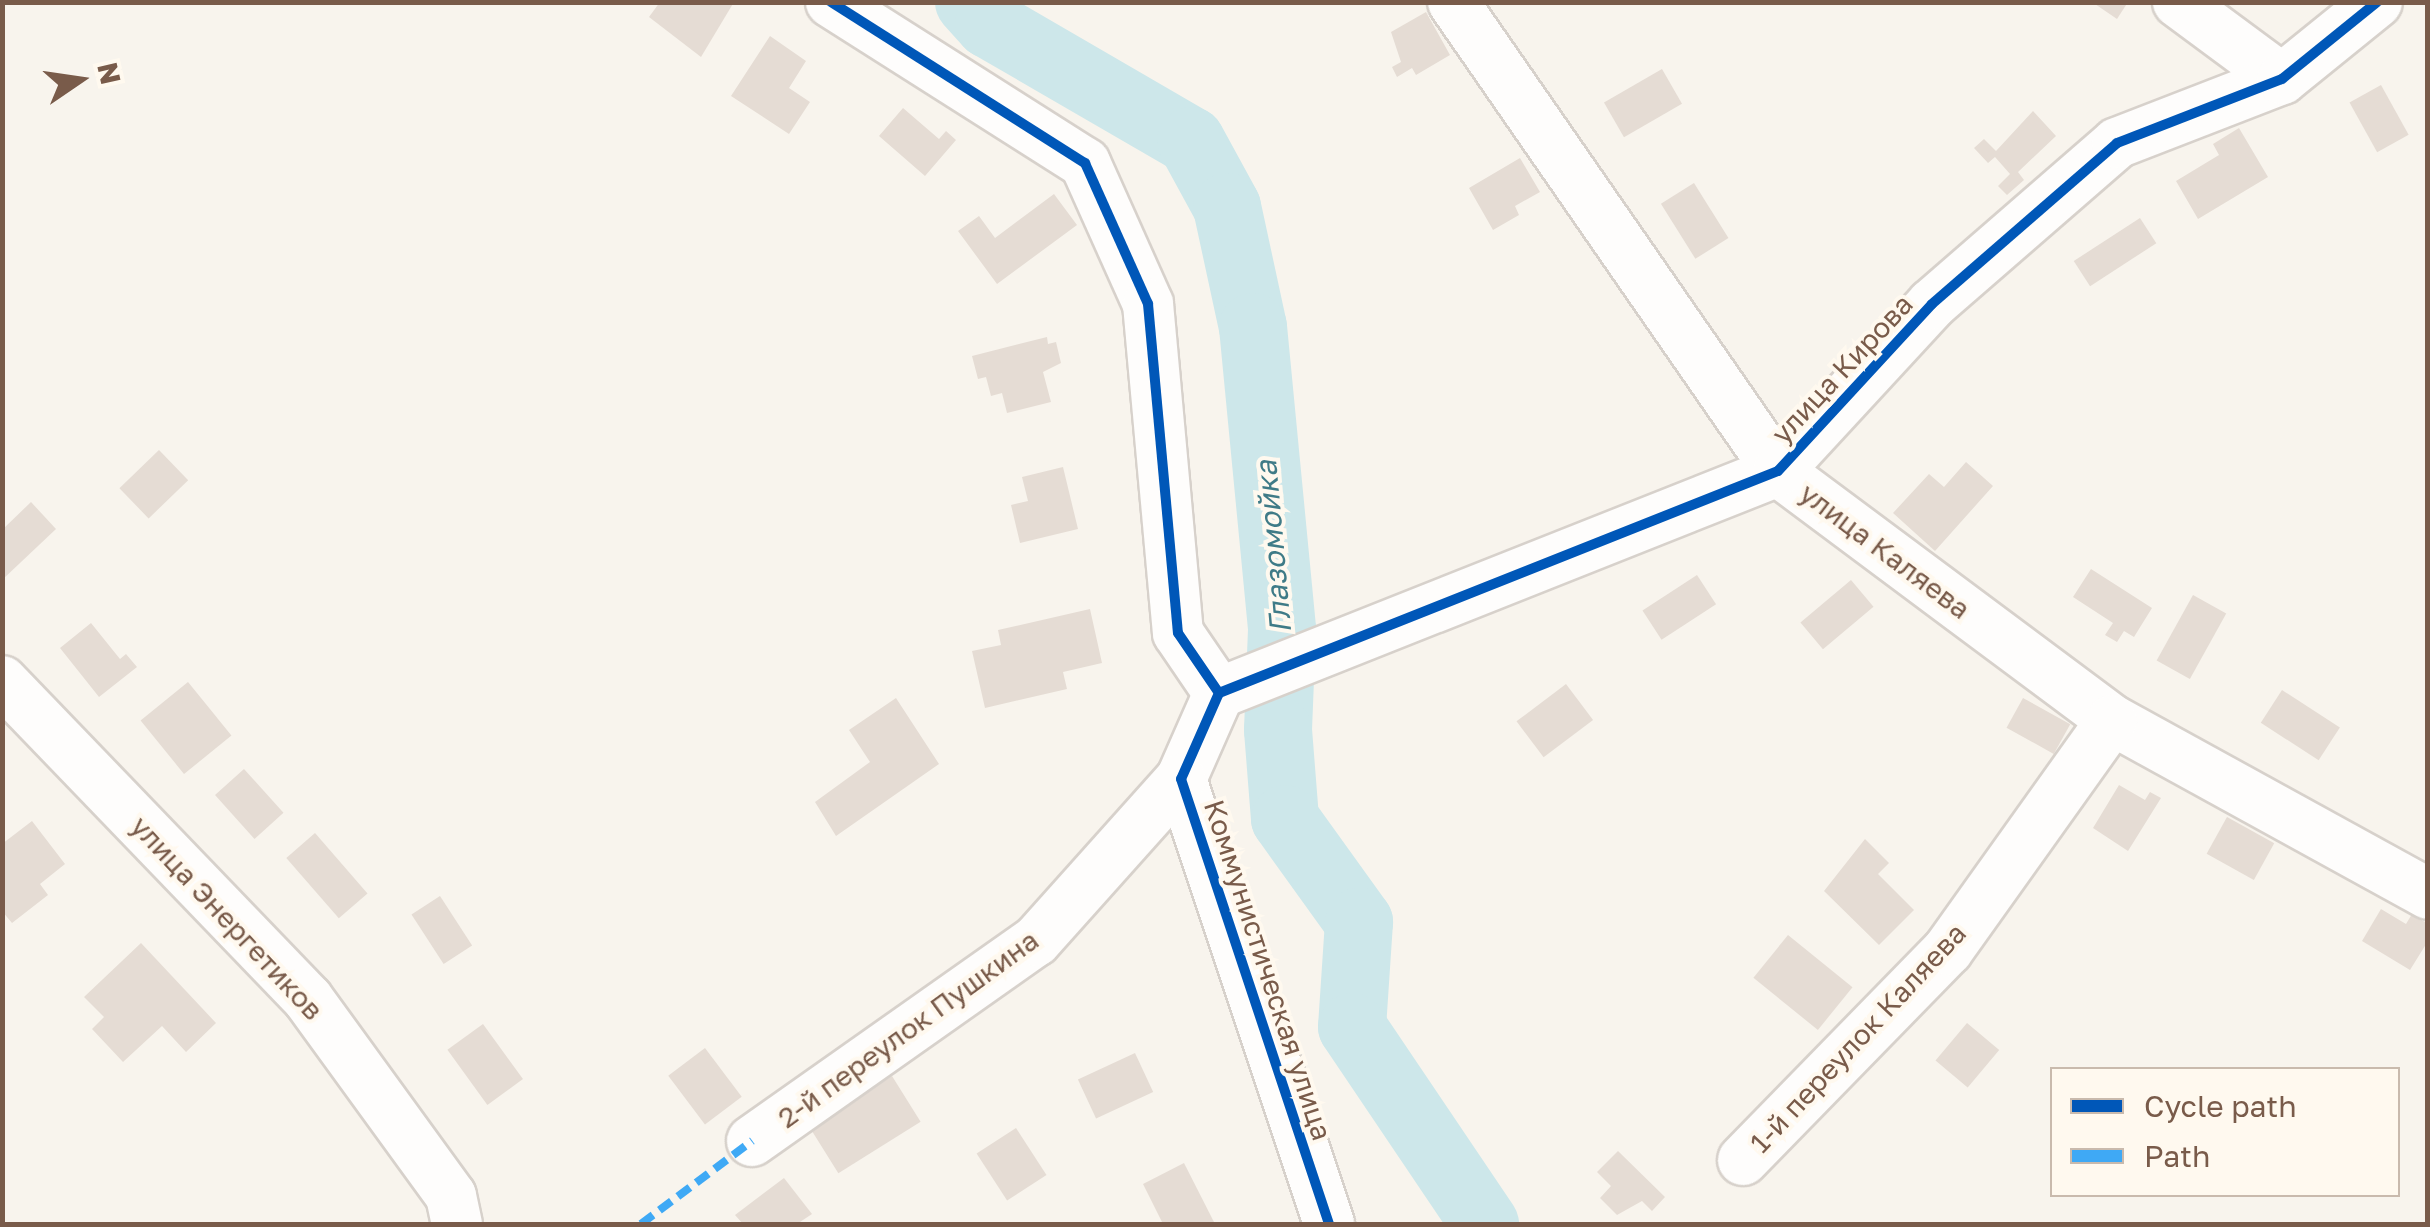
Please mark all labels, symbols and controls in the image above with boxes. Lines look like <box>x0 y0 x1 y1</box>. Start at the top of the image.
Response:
north arrow <box>30 30 130 130</box>
text: N <box>91 59 128 87</box>
street label: улица Кирова <box>1764 288 1920 450</box>
water label: Глазомойка <box>1248 459 1298 635</box>
street label: улица Каляева <box>1793 476 1977 626</box>
street label: Коммунистическая улица <box>1197 796 1339 1144</box>
street label: улица Энергетиков <box>124 809 330 1027</box>
street label: 1-й переулок Каляева <box>1743 916 1973 1160</box>
street label: 2-й переулок Пушкина <box>771 923 1045 1135</box>
legend <box>2050 1067 2400 1197</box>
text: Cycle path <box>2144 1088 2297 1124</box>
text: Path <box>2144 1138 2210 1174</box>

